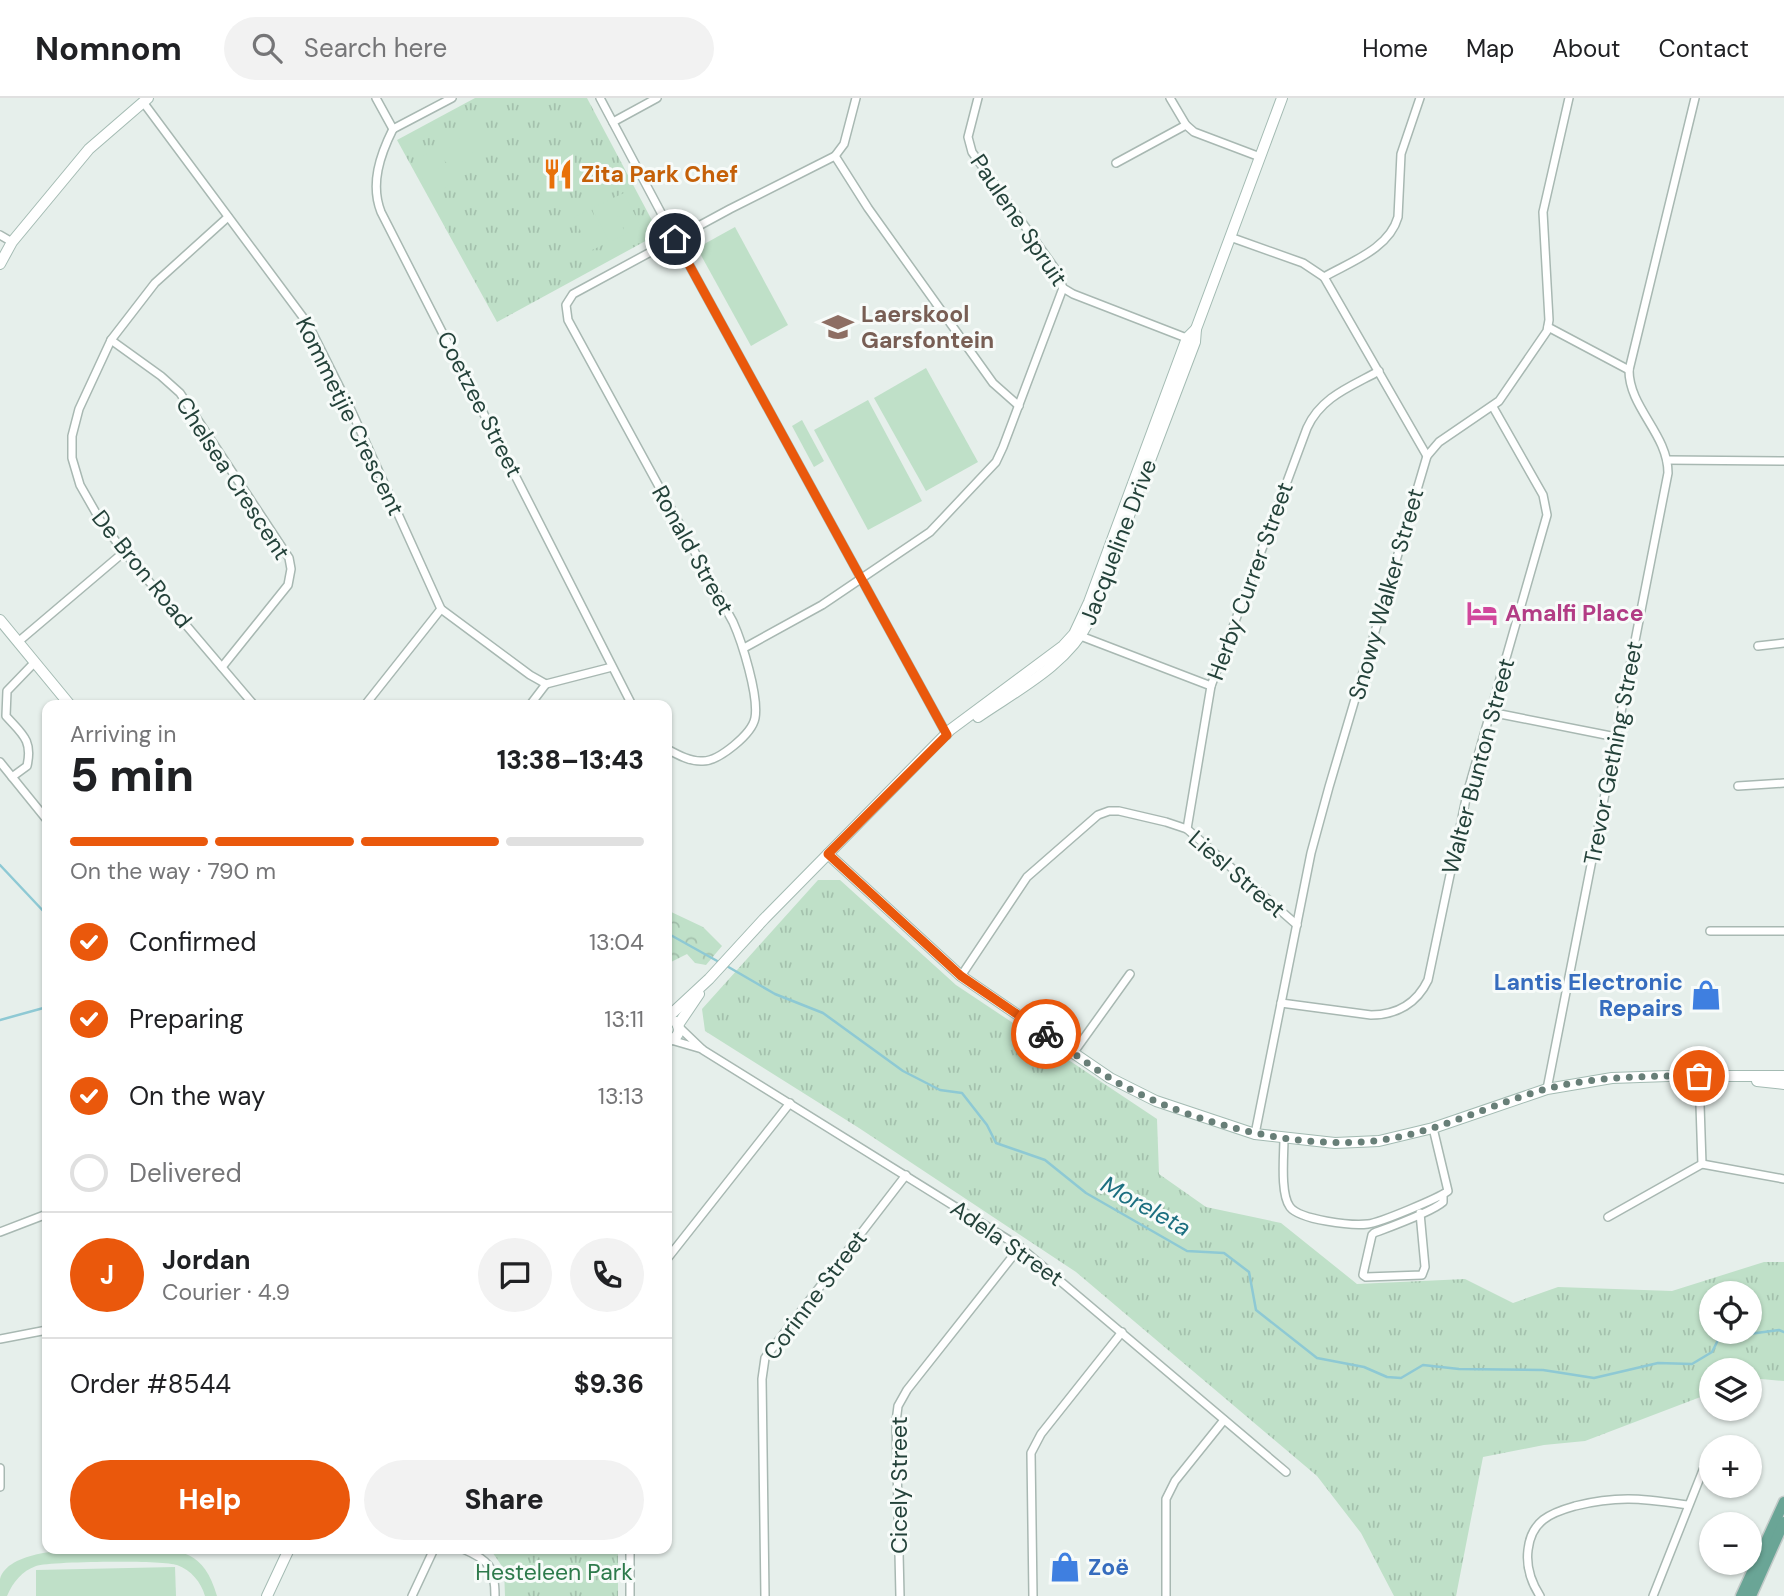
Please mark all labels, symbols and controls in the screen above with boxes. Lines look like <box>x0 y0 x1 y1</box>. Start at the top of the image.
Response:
search box <box>224 17 714 80</box>
text: Nomnom <box>35 27 182 70</box>
icon: search <box>248 29 286 67</box>
text: Search here <box>304 31 447 65</box>
text: Home <box>1362 33 1428 64</box>
text: Map <box>1466 33 1514 64</box>
text: About <box>1552 33 1621 64</box>
text: Contact <box>1659 33 1749 64</box>
street label: Paulene Spruit <box>964 148 1074 292</box>
restaurant icon: Zita Park Chef <box>541 157 575 191</box>
place label: Zita Park Chef <box>581 159 738 189</box>
pin <box>645 209 705 269</box>
icon: home <box>656 220 694 258</box>
place label: Laerskool Garsfontein <box>861 299 994 355</box>
school or university icon: Laerskool Garsfontein <box>821 310 855 344</box>
street label: Kommetjie Crescent <box>289 312 411 520</box>
street label: Coetzee Street <box>430 326 530 482</box>
street label: Chelsea Crescent <box>169 391 297 565</box>
street label: Jacqueline Drive <box>1073 455 1163 629</box>
street label: Herby Currer Street <box>1200 478 1300 684</box>
street label: Ronald Street <box>645 480 741 620</box>
street label: Snowy Walker Street <box>1341 485 1431 703</box>
street label: De Bron Road <box>85 504 199 634</box>
hotel icon: Amalfi Place <box>1465 596 1499 630</box>
place label: Amalfi Place <box>1505 598 1644 628</box>
street label: Trevor Gething Street <box>1577 639 1649 867</box>
street label: Walter Bunton Street <box>1435 655 1521 877</box>
text: Arriving in <box>70 719 176 749</box>
text: 13:38–13:43 <box>497 743 644 777</box>
text: 5 min <box>70 745 194 805</box>
street label: Liesl Street <box>1182 824 1292 924</box>
text: On the way · 790 m <box>70 856 276 886</box>
icon: check <box>70 923 108 961</box>
text: Confirmed <box>129 925 256 959</box>
text: 13:04 <box>589 927 644 957</box>
place label: Lantis Electronic Repairs <box>1494 967 1683 1023</box>
shop icon: Lantis Electronic Repairs <box>1689 978 1723 1012</box>
courier <box>1011 999 1081 1069</box>
icon: check <box>70 1000 108 1038</box>
text: Preparing <box>129 1002 244 1036</box>
text: 13:11 <box>604 1004 644 1034</box>
icon: bike <box>1027 1015 1065 1053</box>
pin <box>1669 1046 1729 1106</box>
icon: bag <box>1680 1057 1718 1095</box>
icon: check <box>70 1077 108 1115</box>
text: On the way <box>129 1079 265 1113</box>
text: 13:13 <box>598 1081 644 1111</box>
text: Delivered <box>129 1156 242 1190</box>
water label: Moreleta <box>1095 1169 1197 1243</box>
street label: Adela Street <box>945 1193 1069 1293</box>
street label: Corinne Street <box>756 1224 874 1366</box>
button: chat <box>478 1238 552 1312</box>
button: phone <box>570 1238 644 1312</box>
text: Jordan <box>162 1243 251 1277</box>
text: J <box>100 1258 114 1292</box>
text: Courier · 4.9 <box>162 1277 290 1307</box>
map controls <box>1699 1281 1762 1575</box>
button: locate <box>1699 1281 1762 1344</box>
button: layers <box>1699 1358 1762 1421</box>
text: Order #8544 <box>70 1367 231 1401</box>
text: $9.36 <box>574 1367 644 1401</box>
street label: Cicely Street <box>884 1416 914 1554</box>
button: + <box>1699 1435 1762 1498</box>
button: Help <box>70 1460 350 1540</box>
button: Share <box>364 1460 644 1540</box>
button: − <box>1699 1512 1762 1575</box>
shop icon: Zoë <box>1048 1550 1082 1584</box>
place label: Zoë <box>1088 1552 1129 1582</box>
park label: Hesteleen Park <box>475 1557 633 1587</box>

